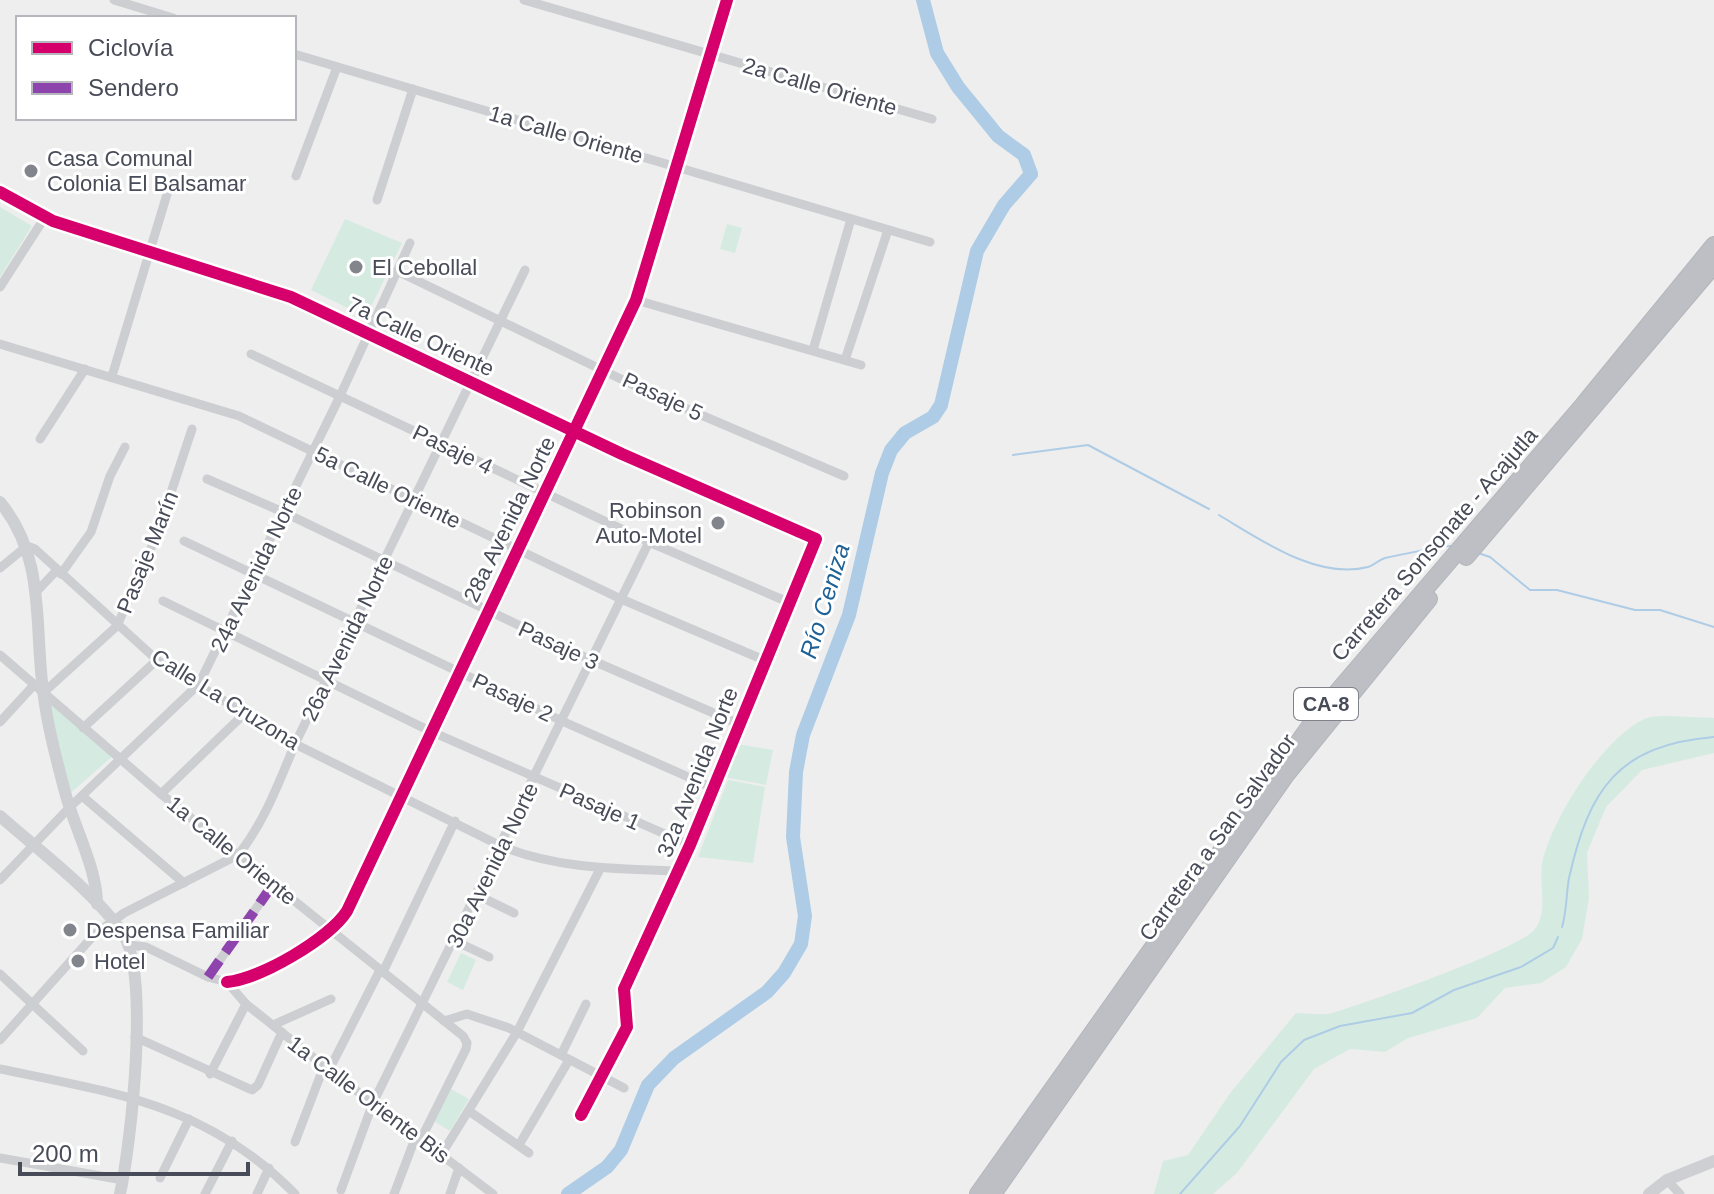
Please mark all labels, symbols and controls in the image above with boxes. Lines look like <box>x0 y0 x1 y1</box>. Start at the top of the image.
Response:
legend <box>16 16 296 120</box>
text: Ciclovía <box>88 34 174 61</box>
street label: 2a Calle Oriente <box>740 53 900 120</box>
text: Sendero <box>88 74 179 101</box>
street label: 1a Calle Oriente <box>486 101 646 168</box>
place label: Casa Comunal Colonia El Balsamar <box>47 146 246 196</box>
marker: Casa Comunal Colonia El Balsamar <box>22 162 40 180</box>
place label: El Cebollal <box>372 255 477 280</box>
marker: El Cebollal <box>347 258 365 276</box>
street label: 7a Calle Oriente <box>343 292 498 381</box>
street label: Pasaje 5 <box>619 367 707 426</box>
street label: Pasaje 4 <box>409 419 497 479</box>
street label: Carretera Sonsonate - Acajutla <box>1326 422 1543 666</box>
street label: 28a Avenida Norte <box>459 433 560 606</box>
street label: 5a Calle Oriente <box>311 441 465 534</box>
street label: 24a Avenida Norte <box>206 483 307 656</box>
street label: Pasaje Marín <box>112 487 183 617</box>
place label: Robinson Auto-Motel <box>596 498 702 548</box>
marker: Robinson Auto-Motel <box>709 514 727 532</box>
water label: Río Ceniza <box>794 540 855 662</box>
street label: 26a Avenida Norte <box>297 552 398 725</box>
street label: Pasaje 3 <box>515 616 603 675</box>
street label: Calle La Cruzona <box>147 644 305 755</box>
street label: Pasaje 2 <box>469 668 557 727</box>
street label: 32a Avenida Norte <box>652 684 743 861</box>
road number: CA-8 <box>1294 688 1358 720</box>
street label: Carretera a San Salvador <box>1134 729 1301 946</box>
street label: Pasaje 1 <box>556 778 644 835</box>
street label: 30a Avenida Norte <box>442 779 543 952</box>
street label: 1a Calle Oriente <box>162 791 301 910</box>
place label: Despensa Familiar <box>86 918 269 943</box>
marker: Despensa Familiar <box>61 921 79 939</box>
place label: Hotel <box>94 949 145 974</box>
marker: Hotel <box>69 952 87 970</box>
street label: 1a Calle Oriente Bis <box>283 1031 454 1168</box>
scale bar <box>20 1126 248 1176</box>
text: 200 m <box>32 1140 99 1167</box>

